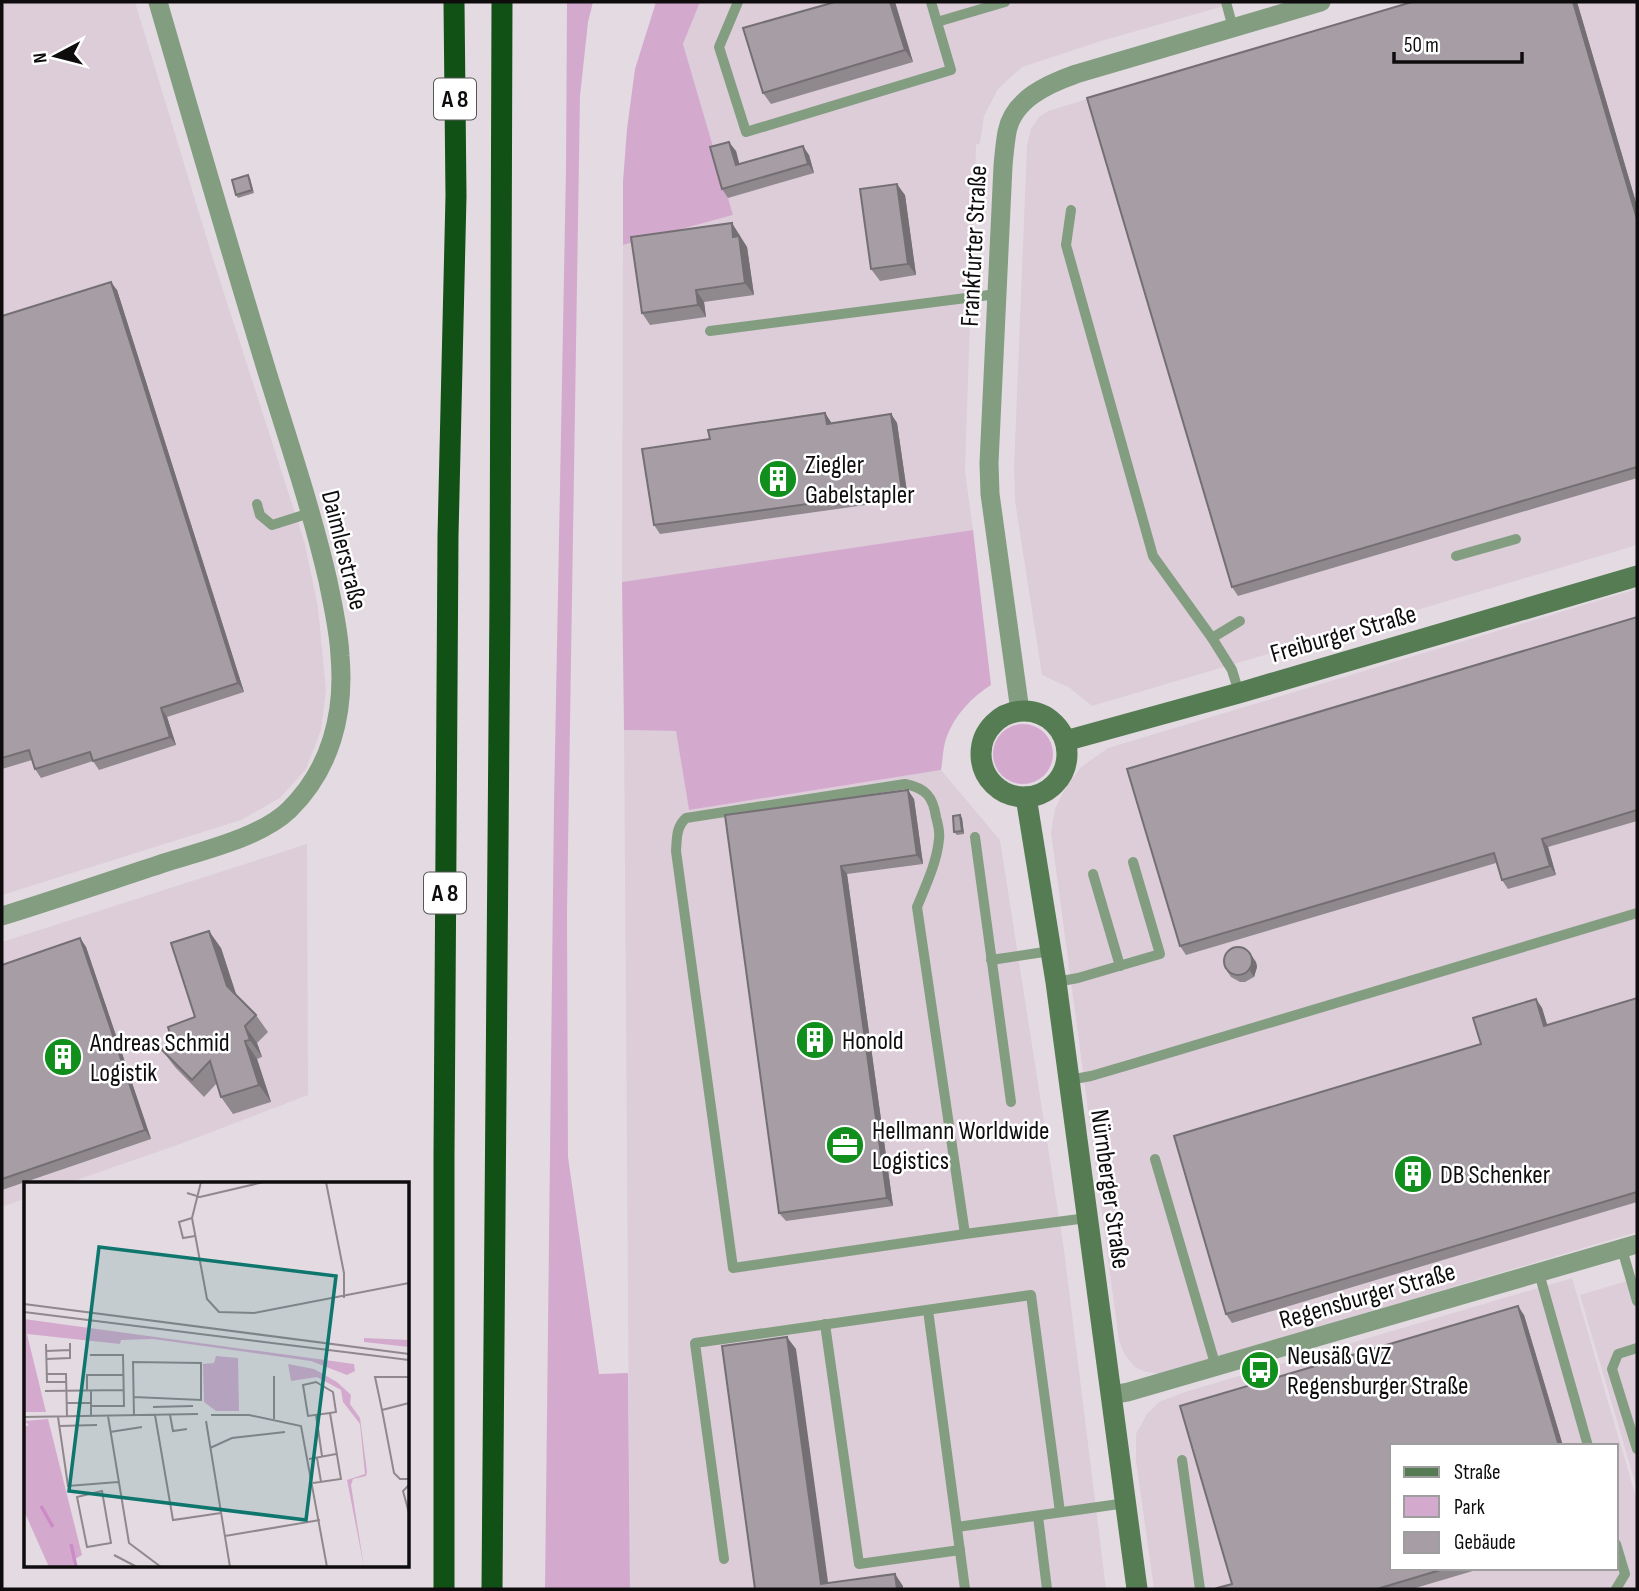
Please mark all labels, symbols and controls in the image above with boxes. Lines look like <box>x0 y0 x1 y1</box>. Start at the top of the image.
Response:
north arrow <box>21 21 91 91</box>
scale bar <box>1394 21 1522 65</box>
text: 50 m <box>1404 33 1439 58</box>
text: N <box>29 51 53 64</box>
road number: A 8 <box>434 78 476 119</box>
street label: Frankfurter Straße <box>955 165 994 327</box>
place label: Ziegler Gabelstapler <box>805 450 915 511</box>
building icon: Ziegler Gabelstapler <box>757 458 799 500</box>
street label: Daimlerstraße <box>314 487 373 613</box>
street label: Freiburger Straße <box>1267 599 1420 670</box>
road number: A 8 <box>424 872 466 914</box>
building icon: Honold <box>794 1019 836 1061</box>
place label: Honold <box>842 1026 904 1057</box>
place label: Andreas Schmid Logistik <box>89 1028 230 1089</box>
building icon: Andreas Schmid Logistik <box>42 1036 84 1078</box>
street label: Nürnberger Straße <box>1083 1108 1136 1271</box>
place label: Hellmann Worldwide Logistics <box>872 1116 1050 1177</box>
office icon: Hellmann Worldwide Logistics <box>824 1124 866 1166</box>
building icon: DB Schenker <box>1392 1153 1434 1195</box>
place label: DB Schenker <box>1440 1160 1551 1191</box>
inset map <box>24 1182 410 1566</box>
street label: Regensburger Straße <box>1276 1257 1459 1336</box>
place label: Neusäß GVZ Regensburger Straße <box>1287 1341 1469 1402</box>
bus stop icon: Neusäß GVZ Regensburger Straße <box>1239 1349 1281 1391</box>
legend <box>1390 1444 1618 1570</box>
text: Straße <box>1454 1460 1500 1485</box>
text: Park <box>1454 1495 1485 1520</box>
text: Gebäude <box>1454 1530 1516 1555</box>

